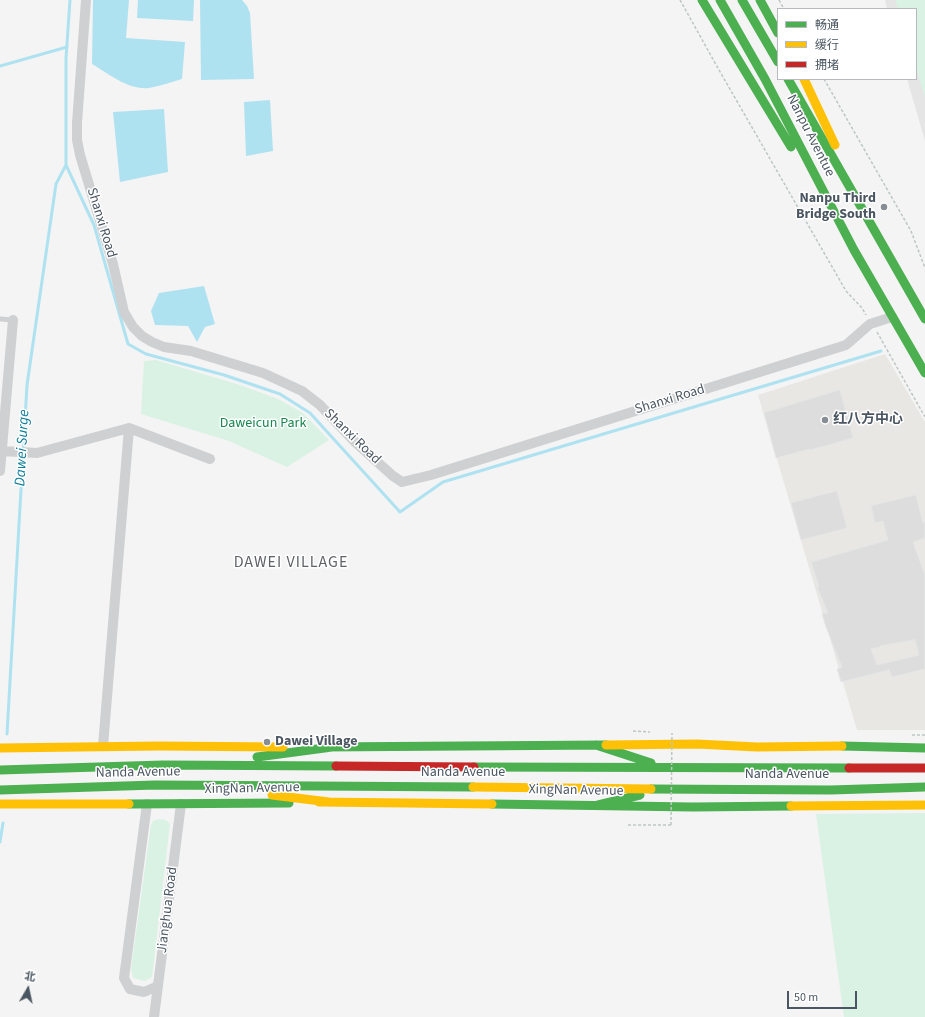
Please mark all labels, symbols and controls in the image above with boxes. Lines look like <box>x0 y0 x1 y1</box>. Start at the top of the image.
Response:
legend <box>777 8 917 80</box>
text: 畅通 <box>815 17 839 34</box>
text: 缓行 <box>815 37 839 54</box>
text: 拥堵 <box>815 57 839 74</box>
street label: Nanpu Aventue <box>782 92 838 180</box>
street label: Shanxi Road <box>82 186 120 260</box>
place label: Nanpu Third Bridge South <box>796 191 876 224</box>
marker: Nanpu Third Bridge South <box>879 202 889 212</box>
street label: Shanxi Road <box>633 381 707 419</box>
street label: Shanxi Road <box>320 406 384 468</box>
water label: Dawei Surge <box>12 409 34 487</box>
place label: 红八方中心 <box>833 412 903 428</box>
marker: 红八方中心 <box>820 415 830 425</box>
park label: Daweicun Park <box>220 416 306 432</box>
district label: DAWEI VILLAGE <box>234 553 348 573</box>
place label: Dawei Village <box>275 734 357 750</box>
marker: Dawei Village <box>262 737 272 747</box>
street label: Nanda Avenue <box>96 764 180 782</box>
street label: Nanda Avenue <box>421 765 505 781</box>
street label: Nanda Avenue <box>745 767 829 783</box>
street label: XingNan Avenue <box>204 780 300 798</box>
street label: XingNan Avenue <box>528 782 624 800</box>
street label: Jianghua Road <box>154 866 182 954</box>
text: 北 <box>23 968 37 985</box>
north arrow <box>8 969 48 1009</box>
scale bar <box>789 983 859 1009</box>
text: 50 m <box>794 989 818 1006</box>

